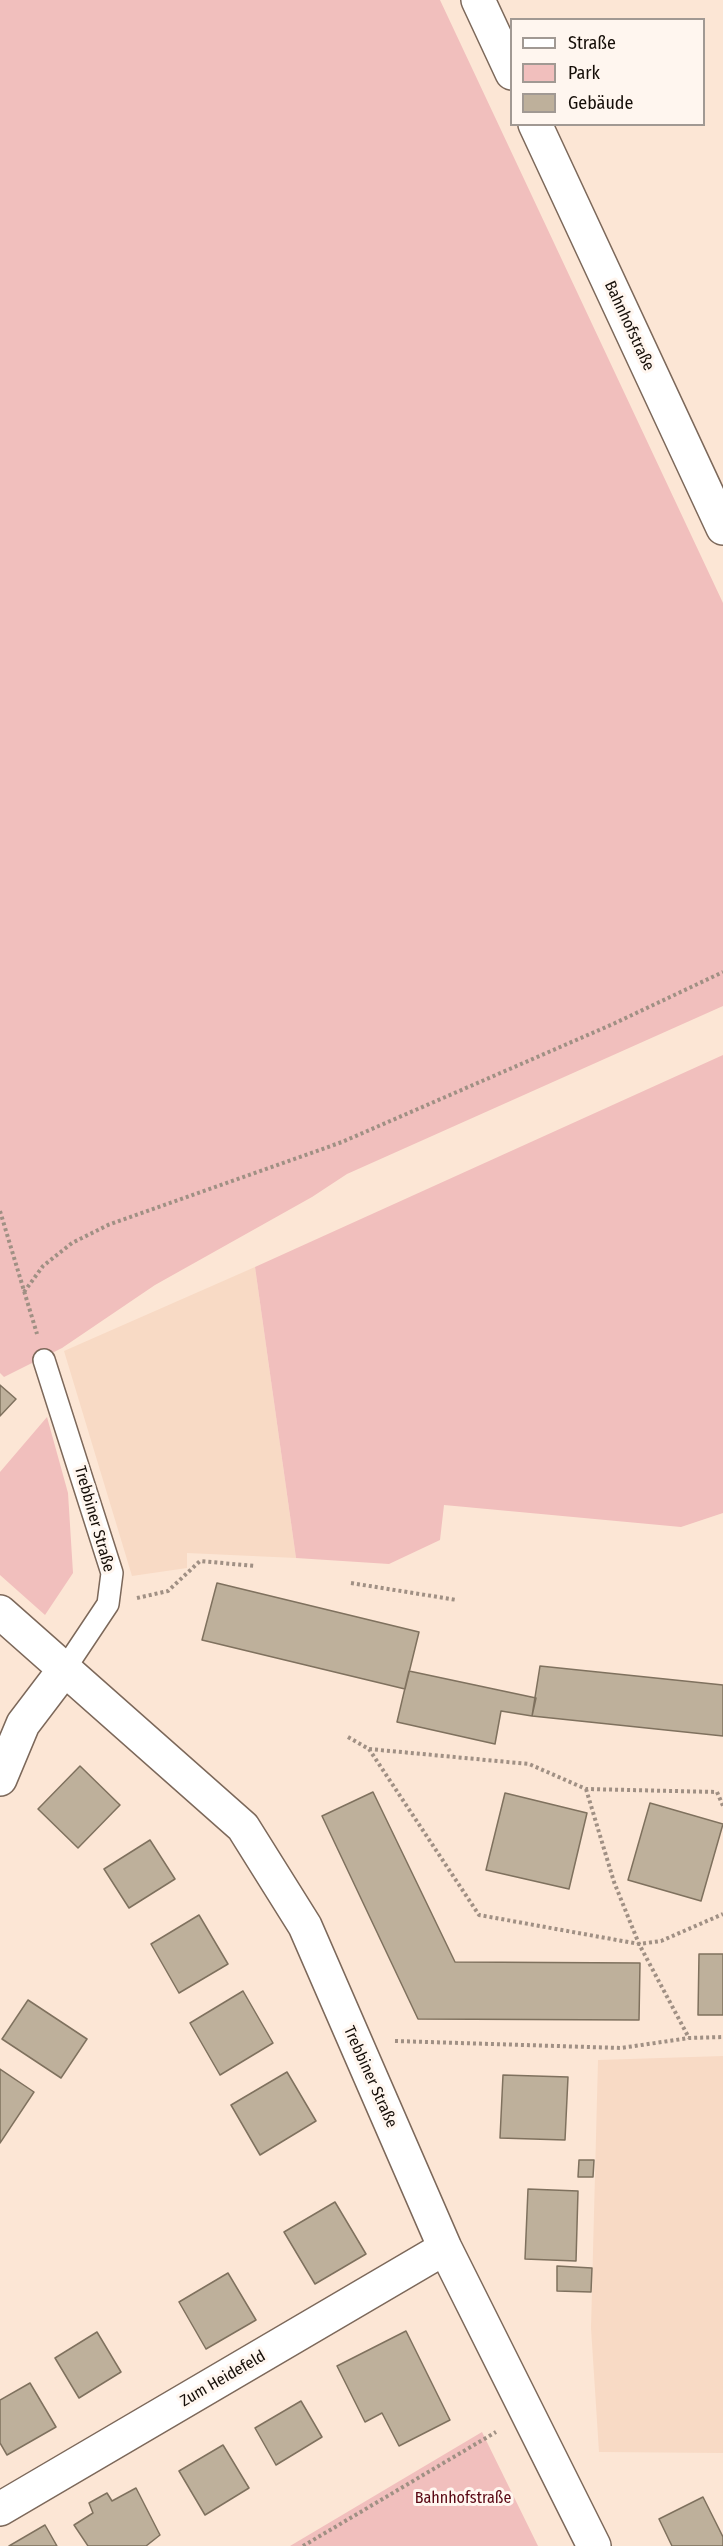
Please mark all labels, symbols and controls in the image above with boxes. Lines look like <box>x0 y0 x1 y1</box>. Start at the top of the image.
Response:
legend <box>510 18 705 126</box>
text: Straße <box>568 32 616 54</box>
text: Park <box>568 62 600 84</box>
text: Gebäude <box>568 92 633 114</box>
street label: Bahnhofstraße <box>600 278 658 374</box>
street label: Trebbiner Straße <box>70 1464 118 1574</box>
street label: Trebbiner Straße <box>339 2023 401 2131</box>
street label: Zum Heidefeld <box>177 2347 269 2411</box>
park label: Bahnhofstraße <box>415 2489 511 2509</box>

